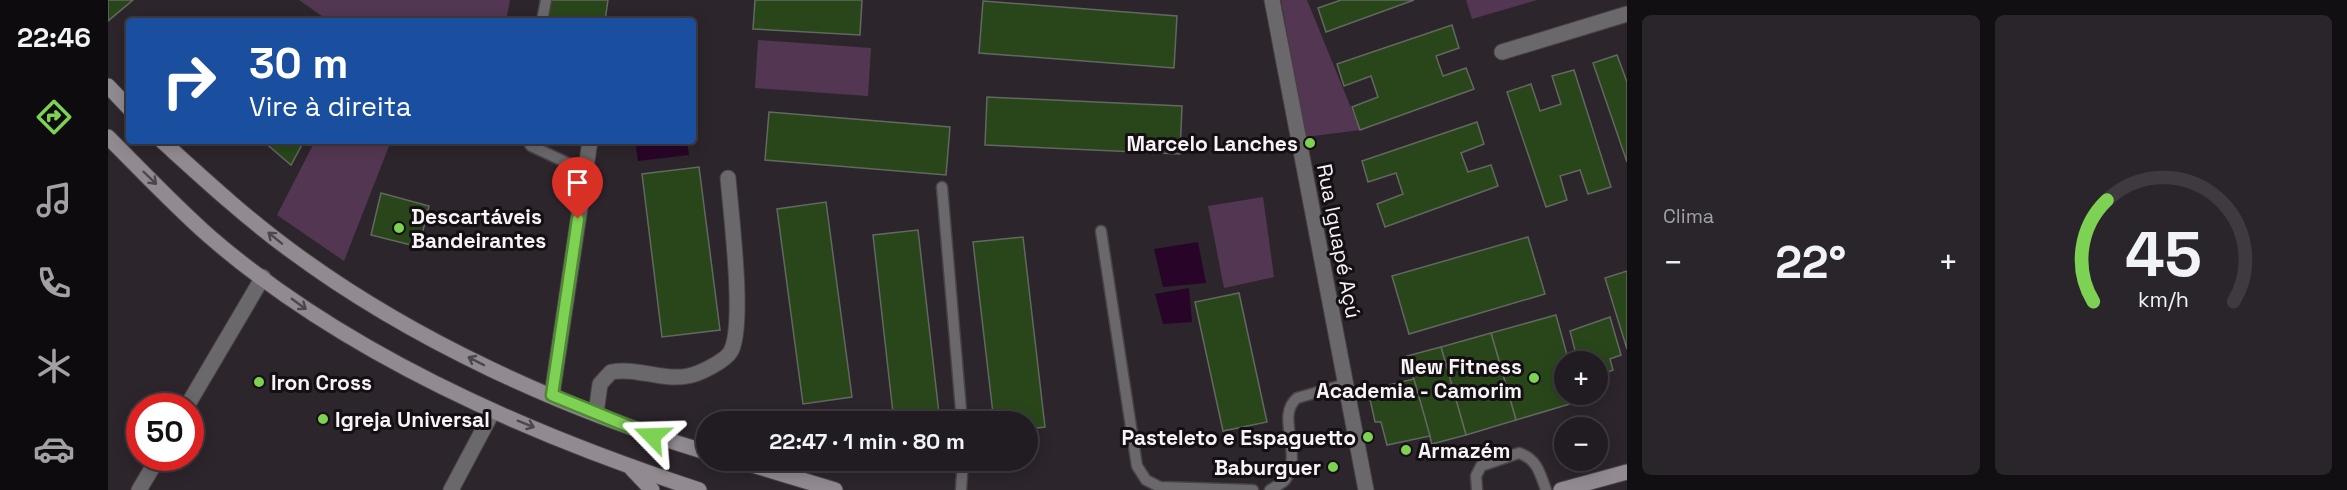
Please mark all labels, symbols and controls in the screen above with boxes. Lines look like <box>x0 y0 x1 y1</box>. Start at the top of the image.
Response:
text: 22:46 <box>17 20 91 55</box>
text: 30 m <box>249 37 348 90</box>
icon: right <box>150 42 228 120</box>
text: Vire à direita <box>249 89 412 124</box>
icon: directions <box>33 96 75 138</box>
place label: Marcelo Lanches <box>1126 130 1298 157</box>
marker: Marcelo Lanches <box>1303 136 1317 150</box>
pin <box>552 157 603 219</box>
street label: Rua Iguapé Açú <box>1311 161 1367 321</box>
icon: arrive <box>561 166 594 199</box>
one-way arrow <box>142 171 157 186</box>
icon: music <box>33 179 75 221</box>
place label: Descartáveis Bandeirantes <box>411 203 546 254</box>
text: Clima <box>1663 203 1714 229</box>
text: 45 <box>2125 215 2202 294</box>
marker: Descartáveis Bandeirantes <box>392 221 406 235</box>
one-way arrow <box>268 231 283 245</box>
text: 22° <box>1775 234 1846 291</box>
text: − <box>1663 242 1683 284</box>
text: + <box>1938 242 1958 284</box>
icon: phone <box>33 262 75 304</box>
text: km/h <box>2138 286 2189 313</box>
one-way arrow <box>290 297 306 310</box>
icon: climate <box>33 345 75 387</box>
map controls <box>1554 351 1608 471</box>
button: + <box>1554 351 1608 405</box>
place label: New Fitness Academia - Camorim <box>1316 353 1522 404</box>
one-way arrow <box>468 355 486 367</box>
place label: Iron Cross <box>271 369 372 396</box>
marker: New Fitness Academia - Camorim <box>1527 371 1541 385</box>
marker: Iron Cross <box>252 375 266 389</box>
speed limit sign: 50 <box>126 393 204 471</box>
position arrow <box>620 404 684 468</box>
place label: Igreja Universal <box>335 406 490 433</box>
marker: Igreja Universal <box>316 412 330 426</box>
button: − <box>1554 417 1608 471</box>
one-way arrow <box>516 419 535 430</box>
place label: Pasteleto e Espaguetto <box>1121 424 1356 451</box>
text: 22:47 · 1 min · 80 m <box>769 427 965 455</box>
icon: car <box>33 428 75 470</box>
marker: Pasteleto e Espaguetto <box>1361 430 1375 444</box>
place label: Armazém <box>1418 437 1510 464</box>
marker: Armazém <box>1399 443 1413 457</box>
place label: Baburguer <box>1214 454 1321 481</box>
marker: Baburguer <box>1326 460 1340 474</box>

